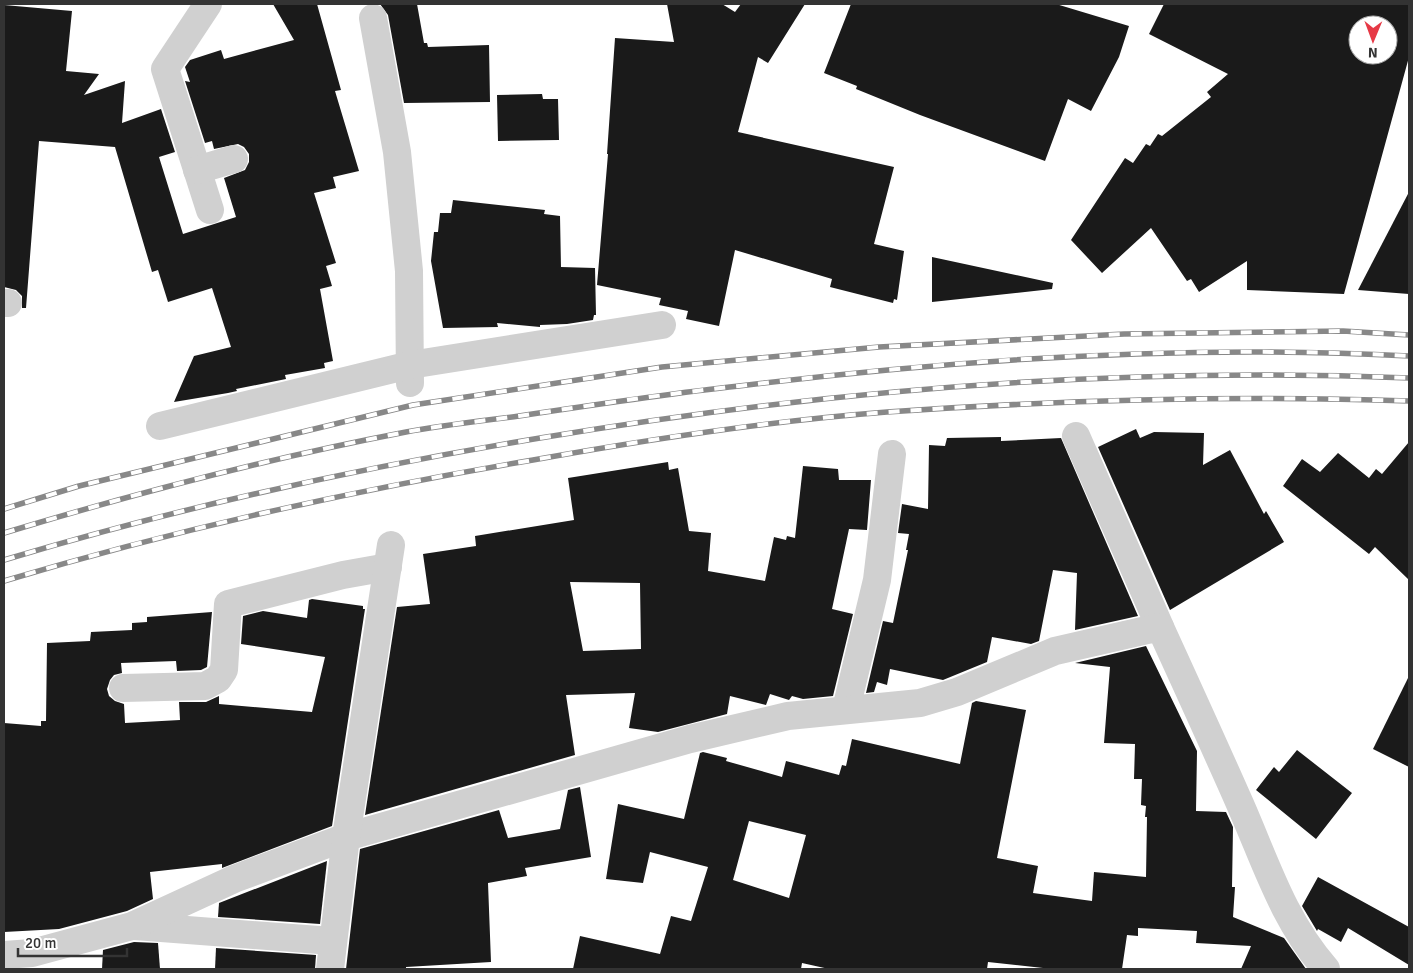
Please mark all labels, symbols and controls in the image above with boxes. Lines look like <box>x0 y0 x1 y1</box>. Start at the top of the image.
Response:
north arrow <box>1348 15 1398 65</box>
text: N <box>1368 44 1378 61</box>
scale bar <box>18 926 126 958</box>
text: 20 m <box>25 934 56 952</box>

